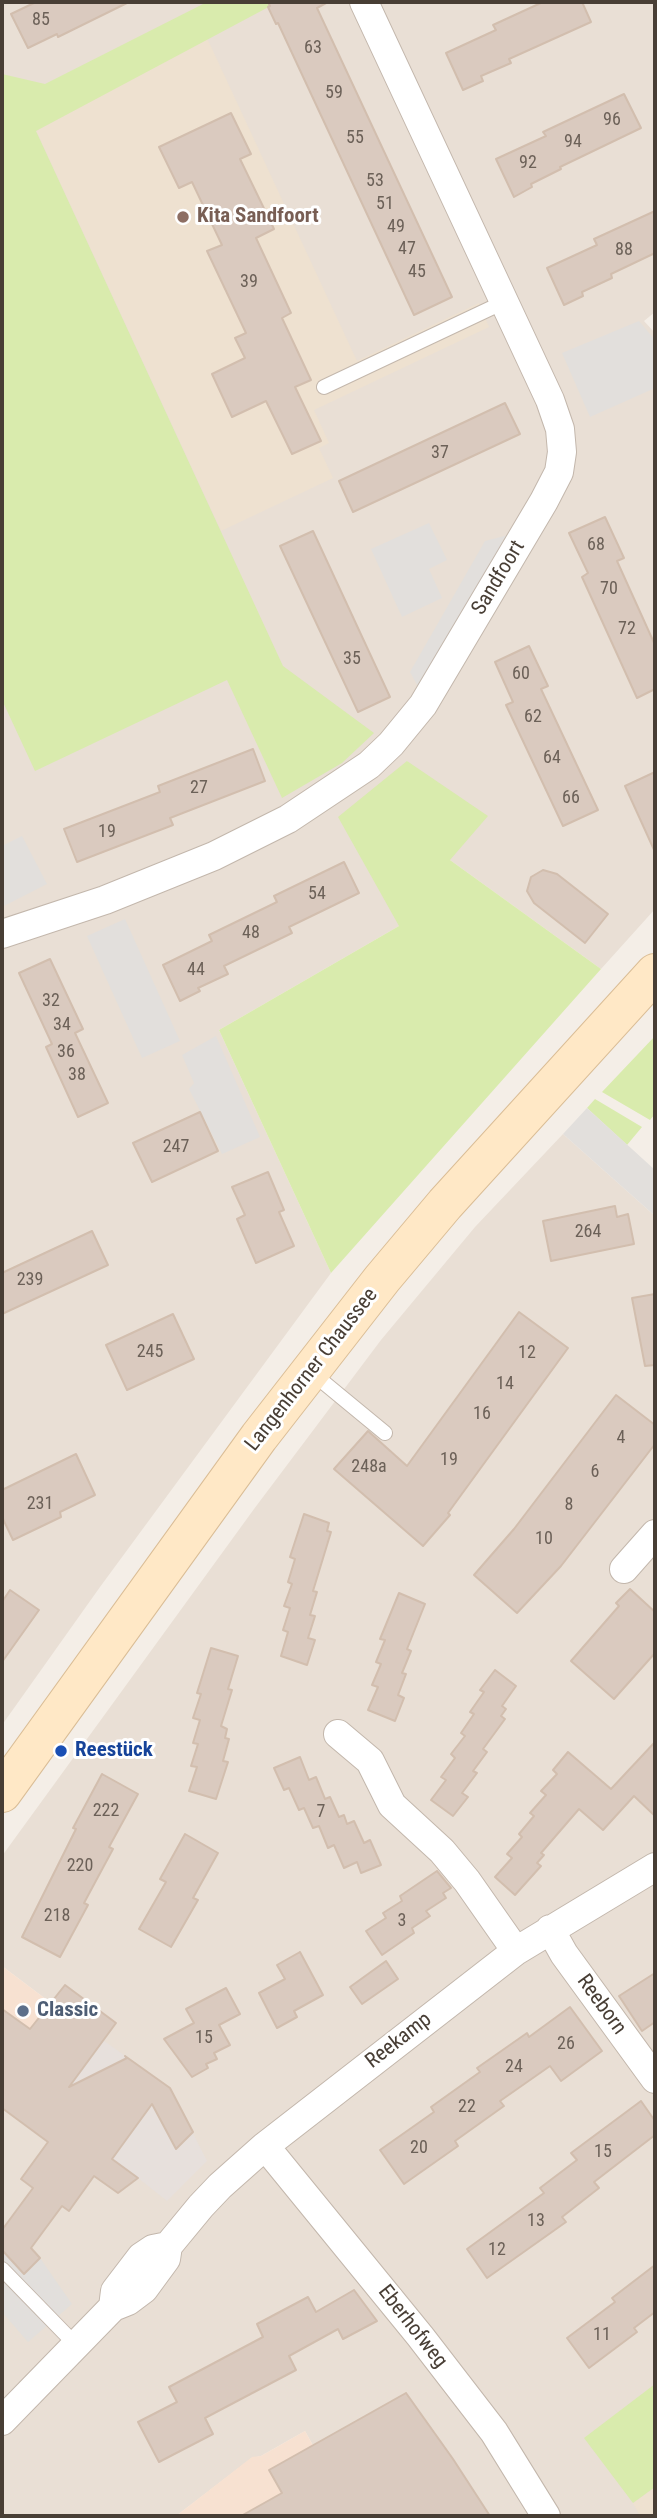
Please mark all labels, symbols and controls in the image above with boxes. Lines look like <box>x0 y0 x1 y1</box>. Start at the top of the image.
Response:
house number: 85 <box>32 9 50 31</box>
house number: 63 <box>304 37 322 59</box>
house number: 59 <box>325 82 343 104</box>
house number: 96 <box>603 109 621 131</box>
house number: 55 <box>346 127 364 149</box>
house number: 94 <box>564 131 582 153</box>
house number: 92 <box>519 152 537 174</box>
house number: 53 <box>366 170 384 192</box>
house number: 51 <box>376 193 394 215</box>
place label: Kita Sandfoort <box>197 204 319 230</box>
marker: Kita Sandfoort <box>175 209 191 225</box>
house number: 49 <box>387 216 405 238</box>
house number: 47 <box>398 238 416 260</box>
house number: 88 <box>615 239 633 261</box>
house number: 45 <box>408 261 426 283</box>
house number: 39 <box>240 271 258 293</box>
house number: 37 <box>431 442 449 464</box>
house number: 68 <box>587 534 605 556</box>
street label: Sandfoort <box>467 536 531 620</box>
house number: 70 <box>600 578 618 600</box>
house number: 72 <box>618 618 636 640</box>
house number: 35 <box>343 648 361 670</box>
house number: 60 <box>512 663 530 685</box>
house number: 62 <box>524 706 542 728</box>
house number: 64 <box>543 747 561 769</box>
house number: 27 <box>190 777 208 799</box>
house number: 66 <box>562 787 580 809</box>
house number: 19 <box>98 821 116 843</box>
house number: 54 <box>308 883 326 905</box>
house number: 48 <box>242 922 260 944</box>
house number: 44 <box>187 959 205 981</box>
house number: 32 <box>42 990 60 1012</box>
house number: 34 <box>53 1014 71 1036</box>
house number: 36 <box>57 1041 75 1063</box>
house number: 38 <box>68 1064 86 1086</box>
house number: 247 <box>163 1136 189 1158</box>
house number: 264 <box>575 1221 601 1243</box>
house number: 239 <box>17 1269 43 1291</box>
street label: Langenhorner Chaussee <box>241 1283 383 1457</box>
house number: 245 <box>137 1341 163 1363</box>
house number: 12 <box>518 1342 536 1364</box>
house number: 14 <box>496 1373 514 1395</box>
house number: 16 <box>473 1403 491 1425</box>
house number: 4 <box>617 1427 625 1449</box>
house number: 19 <box>440 1449 458 1471</box>
house number: 248a <box>351 1456 387 1478</box>
house number: 6 <box>591 1461 599 1483</box>
house number: 231 <box>27 1493 53 1515</box>
house number: 8 <box>565 1494 573 1516</box>
house number: 10 <box>535 1528 553 1550</box>
place label: Reestück <box>75 1738 153 1764</box>
marker: Reestück <box>53 1743 69 1759</box>
house number: 222 <box>93 1800 119 1822</box>
house number: 7 <box>317 1801 325 1823</box>
house number: 220 <box>67 1855 93 1877</box>
house number: 218 <box>44 1905 70 1927</box>
house number: 3 <box>398 1910 406 1932</box>
street label: Reeborn <box>571 1970 631 2040</box>
place label: Classic <box>37 1998 98 2024</box>
marker: Classic <box>15 2003 31 2019</box>
street label: Reekamp <box>361 2008 437 2074</box>
house number: 15 <box>195 2027 213 2049</box>
house number: 26 <box>557 2033 575 2055</box>
house number: 24 <box>505 2056 523 2078</box>
house number: 22 <box>458 2096 476 2118</box>
house number: 20 <box>410 2137 428 2159</box>
house number: 15 <box>594 2141 612 2163</box>
house number: 13 <box>527 2210 545 2232</box>
house number: 12 <box>488 2239 506 2261</box>
street label: Eberhofweg <box>372 2281 452 2373</box>
house number: 11 <box>593 2324 611 2346</box>

